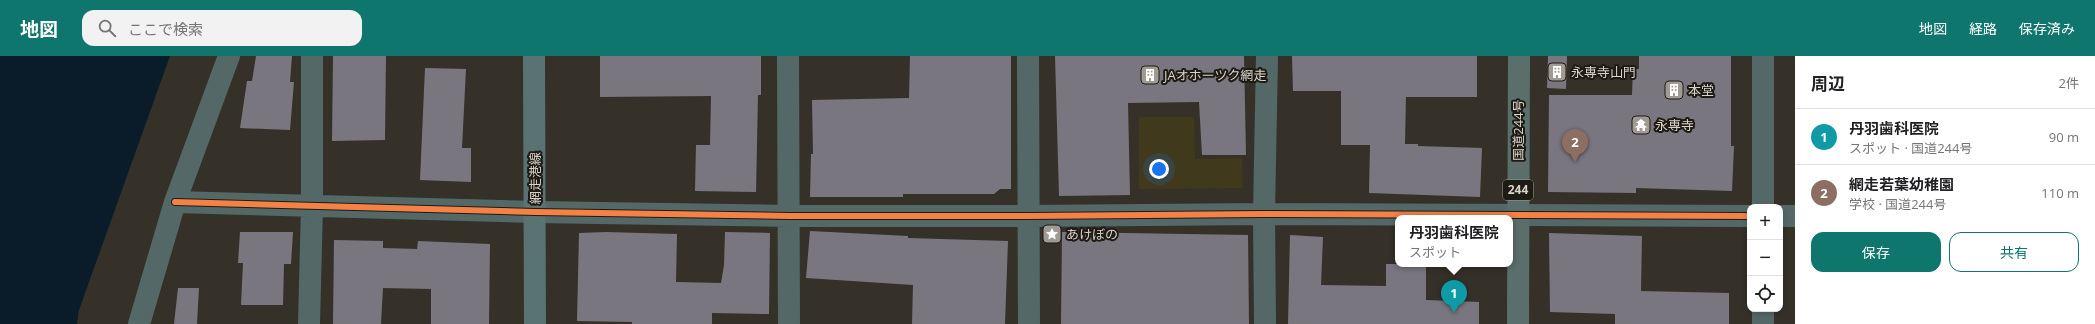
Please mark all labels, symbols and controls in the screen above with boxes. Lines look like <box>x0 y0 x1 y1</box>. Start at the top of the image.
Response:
search box <box>82 10 362 46</box>
text: 地図 <box>20 16 58 42</box>
icon: search <box>96 17 118 39</box>
text: ここで検索 <box>128 19 203 39</box>
text: 地図 <box>1919 19 1947 38</box>
text: 経路 <box>1969 19 1997 38</box>
text: 保存済み <box>2019 19 2075 38</box>
building icon: 永専寺山門 <box>1546 61 1568 83</box>
place label: 永専寺山門 <box>1571 63 1636 81</box>
building icon: JAオホーツク網走 <box>1139 64 1161 86</box>
place label: JAオホーツク網走 <box>1162 66 1266 84</box>
text: 周辺 <box>1811 72 1845 95</box>
text: 2件 <box>2059 74 2079 92</box>
building icon: 本堂 <box>1663 79 1685 101</box>
place label: 本堂 <box>1688 81 1714 99</box>
street label: 国道244号 <box>1509 99 1527 161</box>
temple icon: 永専寺 <box>1630 114 1652 136</box>
place label: 永専寺 <box>1655 116 1694 134</box>
text: 丹羽歯科医院 <box>1849 118 1939 138</box>
text: 1 <box>1820 128 1828 146</box>
text: 90 m <box>2049 128 2079 146</box>
pin: 2 <box>1562 129 1588 162</box>
text: スポット · 国道244号 <box>1849 139 1972 157</box>
street label: 網走港線 <box>526 152 544 204</box>
your location <box>1149 159 1169 179</box>
text: 網走若葉幼稚園 <box>1849 174 1954 194</box>
road number: 244 <box>1503 180 1533 200</box>
text: 2 <box>1820 184 1828 202</box>
text: 110 m <box>2041 184 2079 202</box>
text: 学校 · 国道244号 <box>1849 195 1946 213</box>
map controls <box>1747 204 1783 312</box>
button: + <box>1747 204 1783 240</box>
popup <box>1395 215 1513 267</box>
text: 丹羽歯科医院 <box>1409 222 1499 242</box>
place icon: あけぼの <box>1041 223 1063 245</box>
place label: あけぼの <box>1066 225 1118 243</box>
button: 保存 <box>1811 232 1941 272</box>
button: 共有 <box>1949 232 2079 272</box>
button: − <box>1747 240 1783 276</box>
text: スポット <box>1409 243 1461 261</box>
button: locate <box>1747 276 1783 312</box>
pin: 1 <box>1441 280 1467 313</box>

